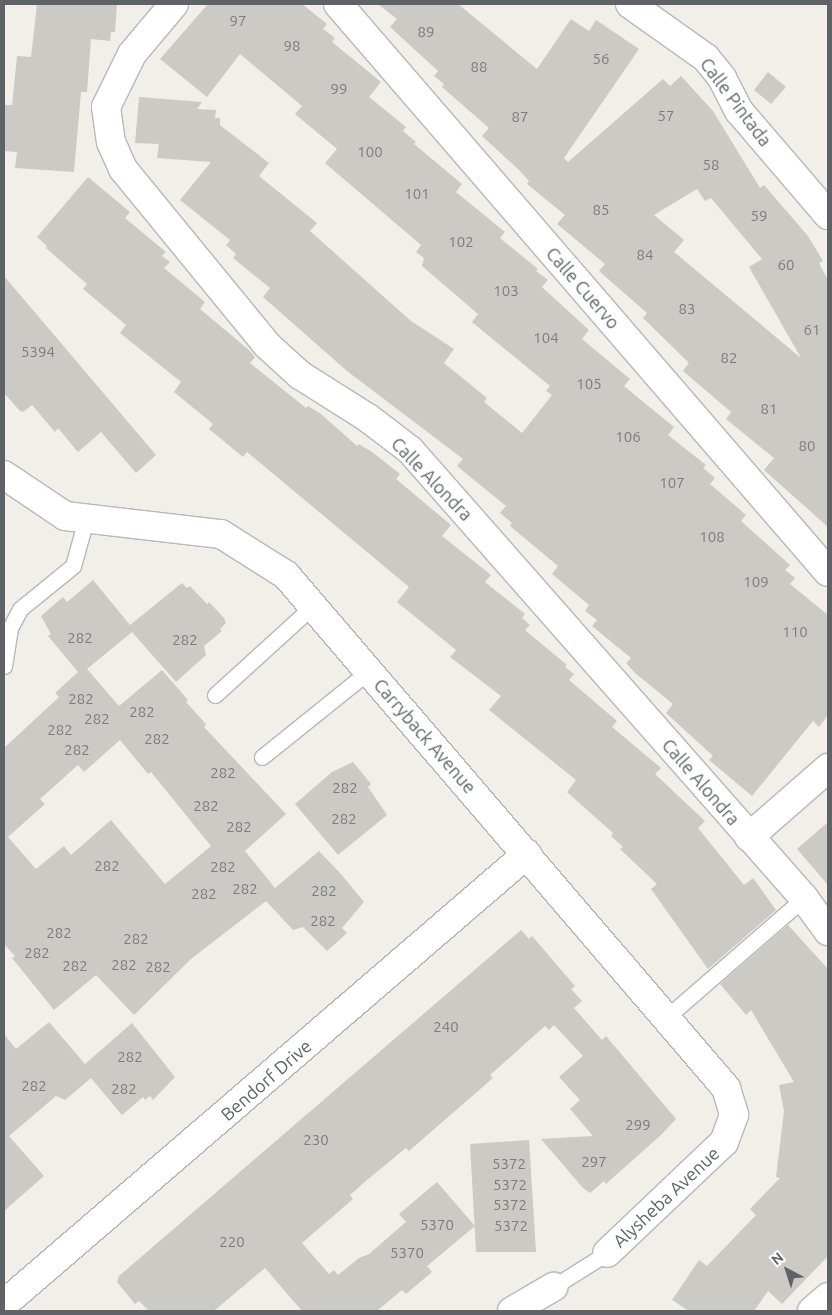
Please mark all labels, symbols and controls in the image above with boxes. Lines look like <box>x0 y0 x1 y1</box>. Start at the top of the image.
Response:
house number: 97 <box>230 12 246 30</box>
house number: 89 <box>418 23 434 41</box>
house number: 98 <box>284 37 300 55</box>
house number: 56 <box>593 50 609 68</box>
street label: Calle Pintada <box>696 53 776 151</box>
house number: 88 <box>471 58 487 76</box>
house number: 99 <box>331 80 347 98</box>
house number: 57 <box>658 107 674 125</box>
house number: 87 <box>512 108 528 126</box>
house number: 100 <box>357 143 383 161</box>
house number: 58 <box>703 156 719 174</box>
house number: 101 <box>404 185 430 203</box>
house number: 85 <box>593 201 609 219</box>
house number: 59 <box>751 207 767 225</box>
house number: 102 <box>448 233 474 251</box>
street label: Calle Cuervo <box>542 243 624 333</box>
house number: 84 <box>637 246 653 264</box>
house number: 60 <box>778 256 794 274</box>
house number: 103 <box>493 282 519 300</box>
house number: 83 <box>679 300 695 318</box>
house number: 61 <box>804 321 820 339</box>
house number: 104 <box>533 329 559 347</box>
house number: 5394 <box>21 343 55 361</box>
house number: 82 <box>721 349 737 367</box>
house number: 105 <box>576 375 602 393</box>
house number: 81 <box>761 400 777 418</box>
house number: 106 <box>615 428 641 446</box>
street label: Calle Alondra <box>387 433 477 525</box>
house number: 80 <box>799 437 815 455</box>
house number: 107 <box>659 474 685 492</box>
house number: 108 <box>699 528 725 546</box>
house number: 109 <box>743 573 769 591</box>
house number: 110 <box>782 623 808 641</box>
house number: 282 <box>67 629 93 647</box>
house number: 282 <box>172 631 198 649</box>
street label: Carryback Avenue <box>369 674 481 798</box>
house number: 282 <box>68 690 94 708</box>
house number: 282 <box>129 703 155 721</box>
house number: 282 <box>84 710 110 728</box>
house number: 282 <box>47 721 73 739</box>
house number: 282 <box>144 730 170 748</box>
street label: Calle Alondra <box>658 734 744 830</box>
house number: 282 <box>64 741 90 759</box>
house number: 282 <box>210 764 236 782</box>
house number: 282 <box>332 779 358 797</box>
house number: 282 <box>193 797 219 815</box>
house number: 282 <box>331 810 357 828</box>
house number: 282 <box>226 818 252 836</box>
house number: 282 <box>94 857 120 875</box>
house number: 282 <box>210 858 236 876</box>
house number: 282 <box>232 880 258 898</box>
house number: 282 <box>311 882 337 900</box>
house number: 282 <box>191 885 217 903</box>
house number: 282 <box>310 912 336 930</box>
house number: 282 <box>46 924 72 942</box>
house number: 282 <box>123 930 149 948</box>
house number: 282 <box>24 944 50 962</box>
house number: 282 <box>111 956 137 974</box>
house number: 282 <box>62 957 88 975</box>
house number: 282 <box>145 958 171 976</box>
house number: 240 <box>433 1018 459 1036</box>
street label: Bendorf Drive <box>216 1035 316 1125</box>
house number: 282 <box>117 1048 143 1066</box>
house number: 282 <box>21 1077 47 1095</box>
house number: 282 <box>111 1080 137 1098</box>
house number: 299 <box>625 1116 651 1134</box>
house number: 230 <box>303 1131 329 1149</box>
street label: Alysheba Avenue <box>608 1142 724 1252</box>
house number: 297 <box>581 1153 607 1171</box>
house number: 5372 <box>492 1155 526 1173</box>
house number: 5372 <box>493 1176 527 1194</box>
house number: 5372 <box>493 1196 527 1214</box>
house number: 5370 <box>420 1216 454 1234</box>
house number: 5372 <box>494 1217 528 1235</box>
house number: 220 <box>219 1233 245 1251</box>
house number: 5370 <box>390 1244 424 1262</box>
north arrow <box>762 1245 812 1295</box>
text: N <box>768 1249 786 1268</box>

